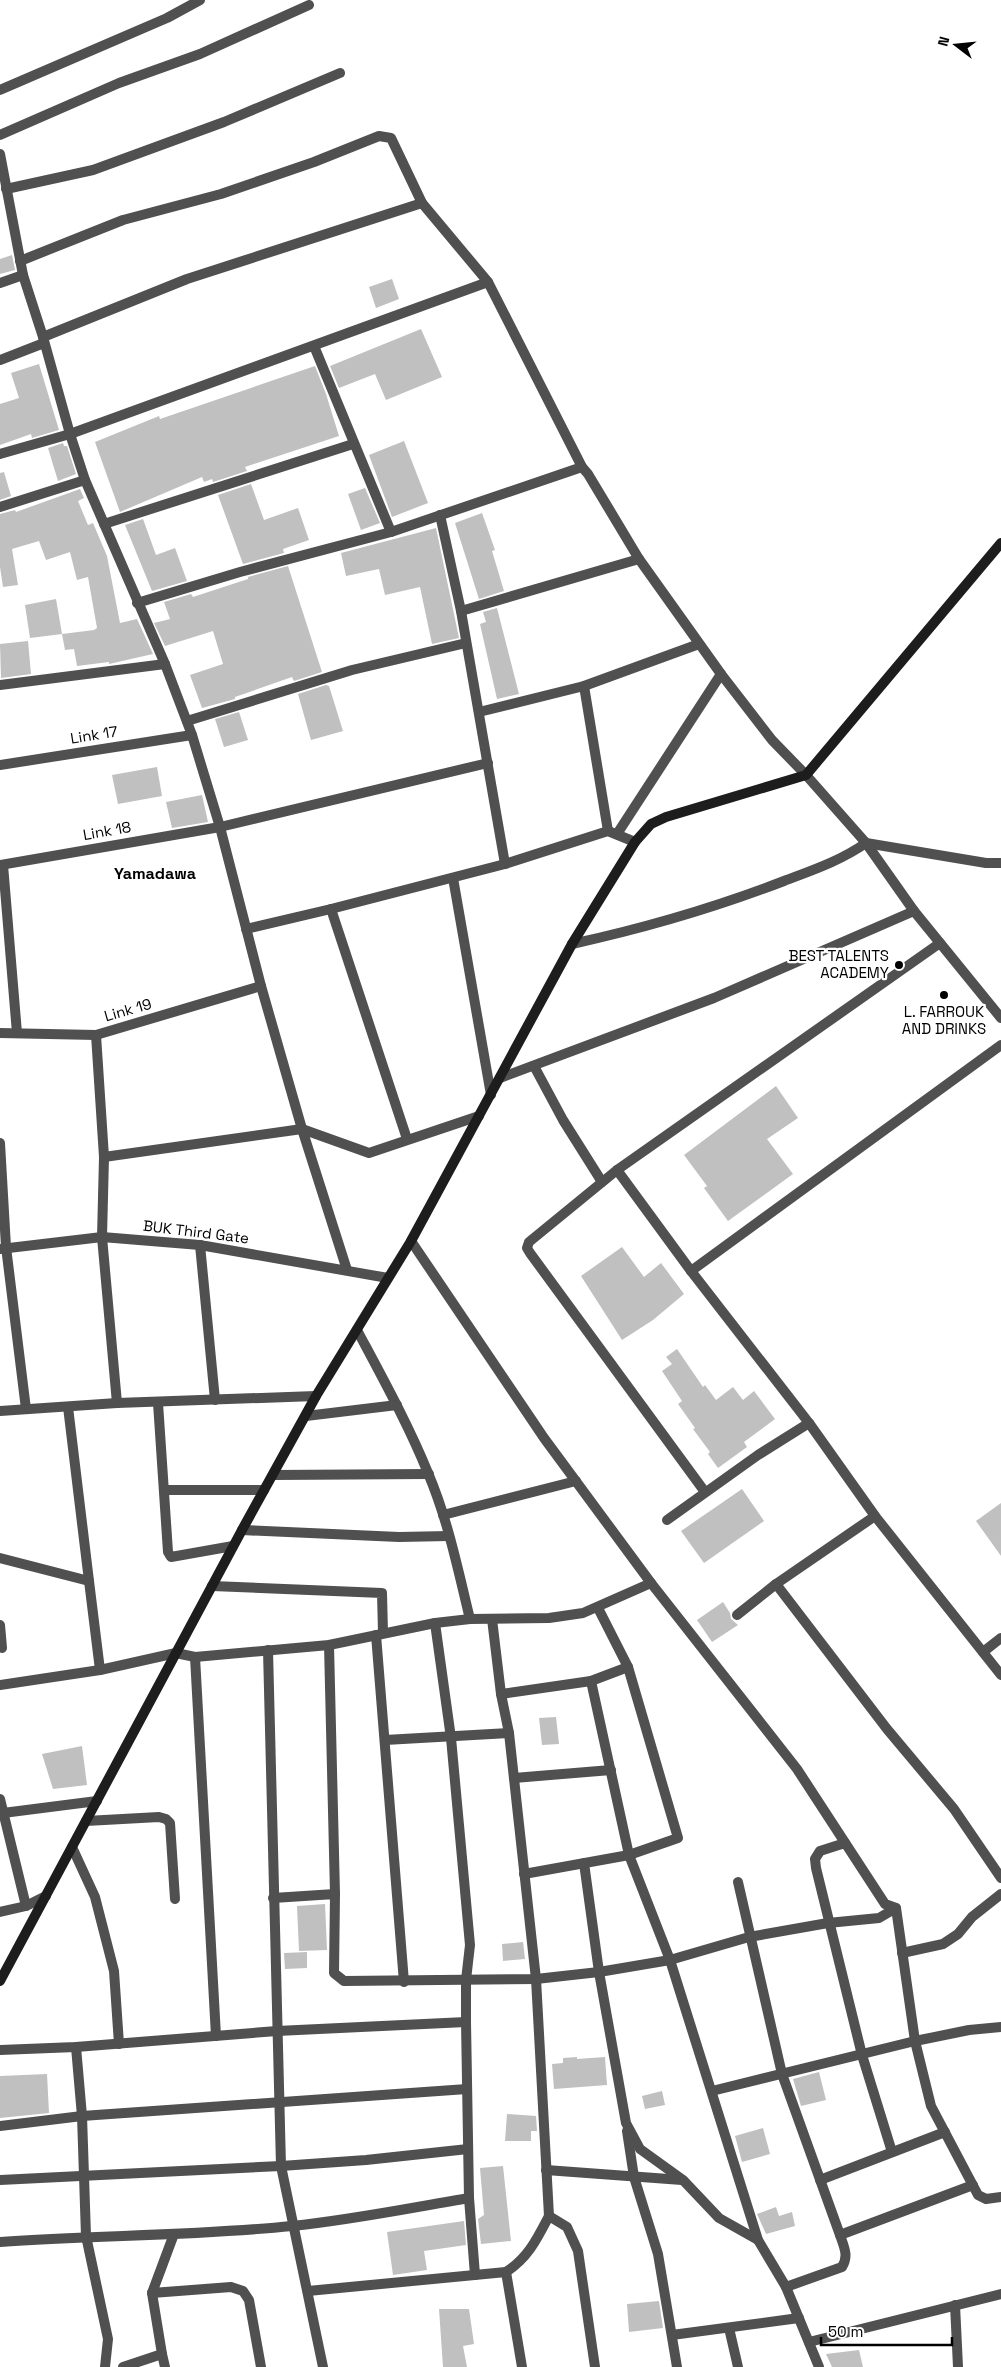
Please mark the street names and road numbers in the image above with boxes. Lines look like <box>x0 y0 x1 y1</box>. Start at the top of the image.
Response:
street label: Link 17 <box>69 721 119 748</box>
street label: Link 18 <box>81 817 132 844</box>
street label: Link 19 <box>102 994 154 1025</box>
street label: BUK Third Gate <box>142 1216 250 1247</box>

